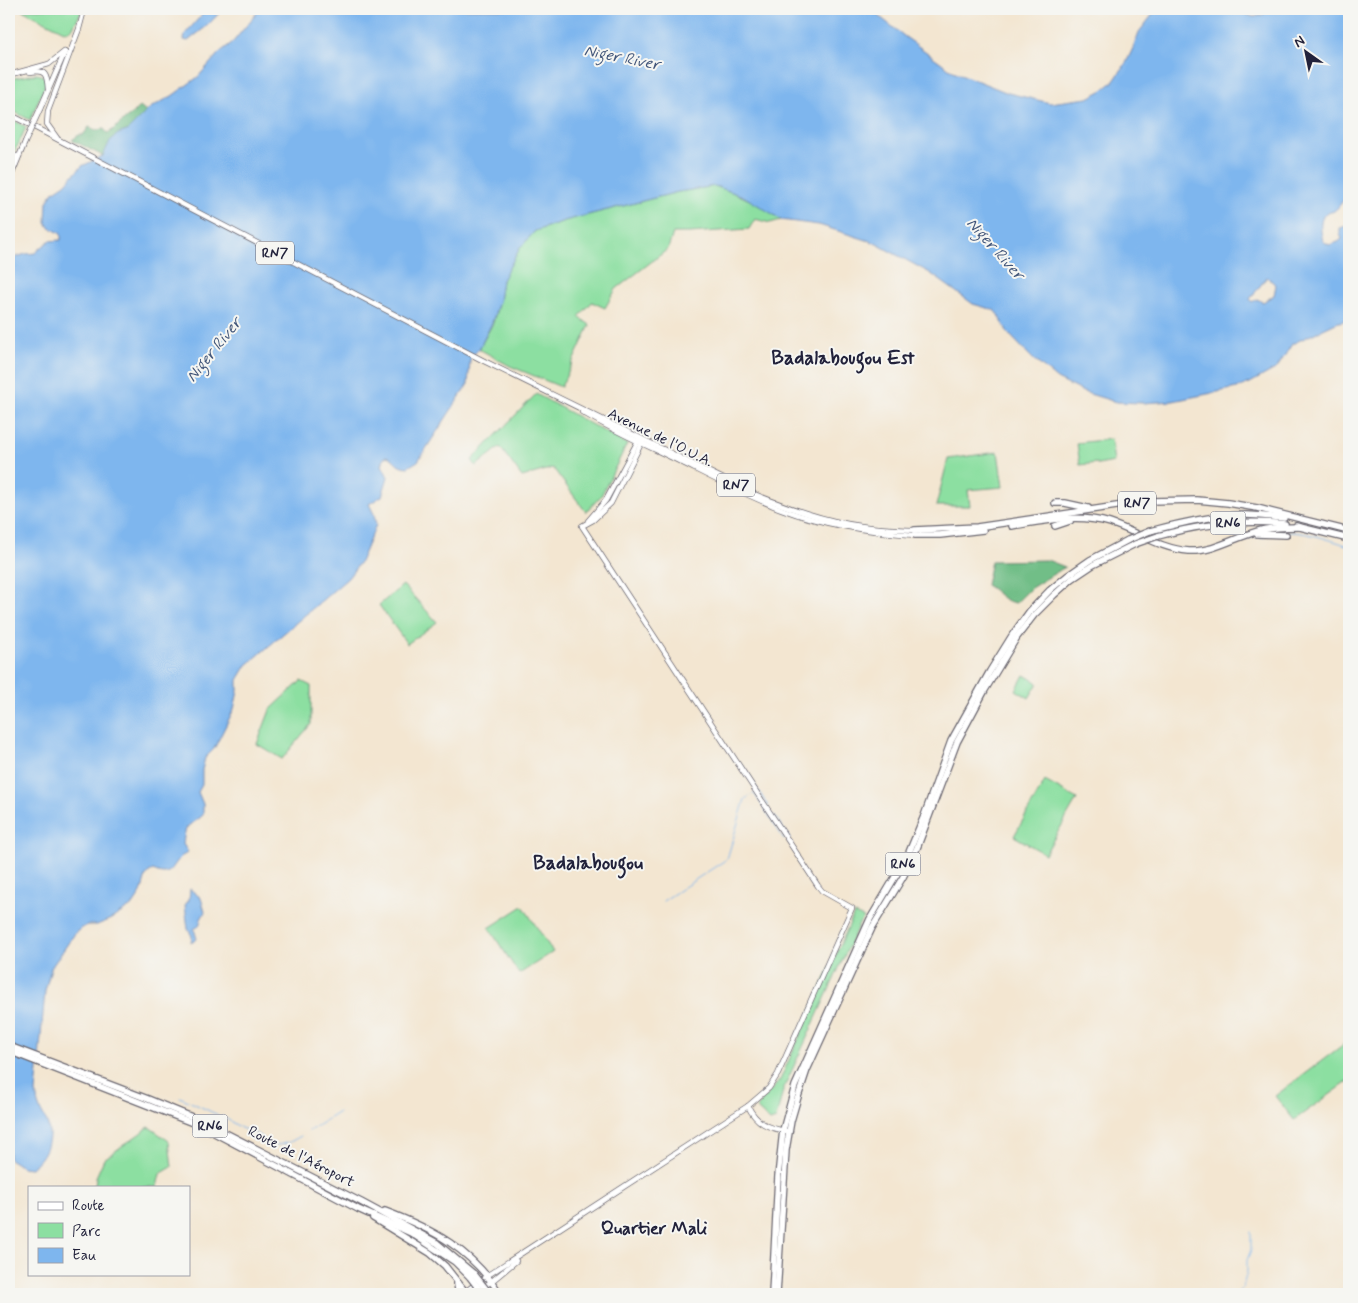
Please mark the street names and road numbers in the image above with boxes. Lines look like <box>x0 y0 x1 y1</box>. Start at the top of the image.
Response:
road number: RN7 <box>256 242 294 264</box>
street label: Avenue de l'O.U.A. <box>604 404 716 472</box>
road number: RN7 <box>717 474 755 496</box>
road number: RN7 <box>1118 492 1156 514</box>
road number: RN6 <box>1210 512 1246 534</box>
road number: RN6 <box>886 852 920 876</box>
road number: RN6 <box>192 1114 228 1138</box>
street label: Route de l'Aéroport <box>244 1121 358 1193</box>

